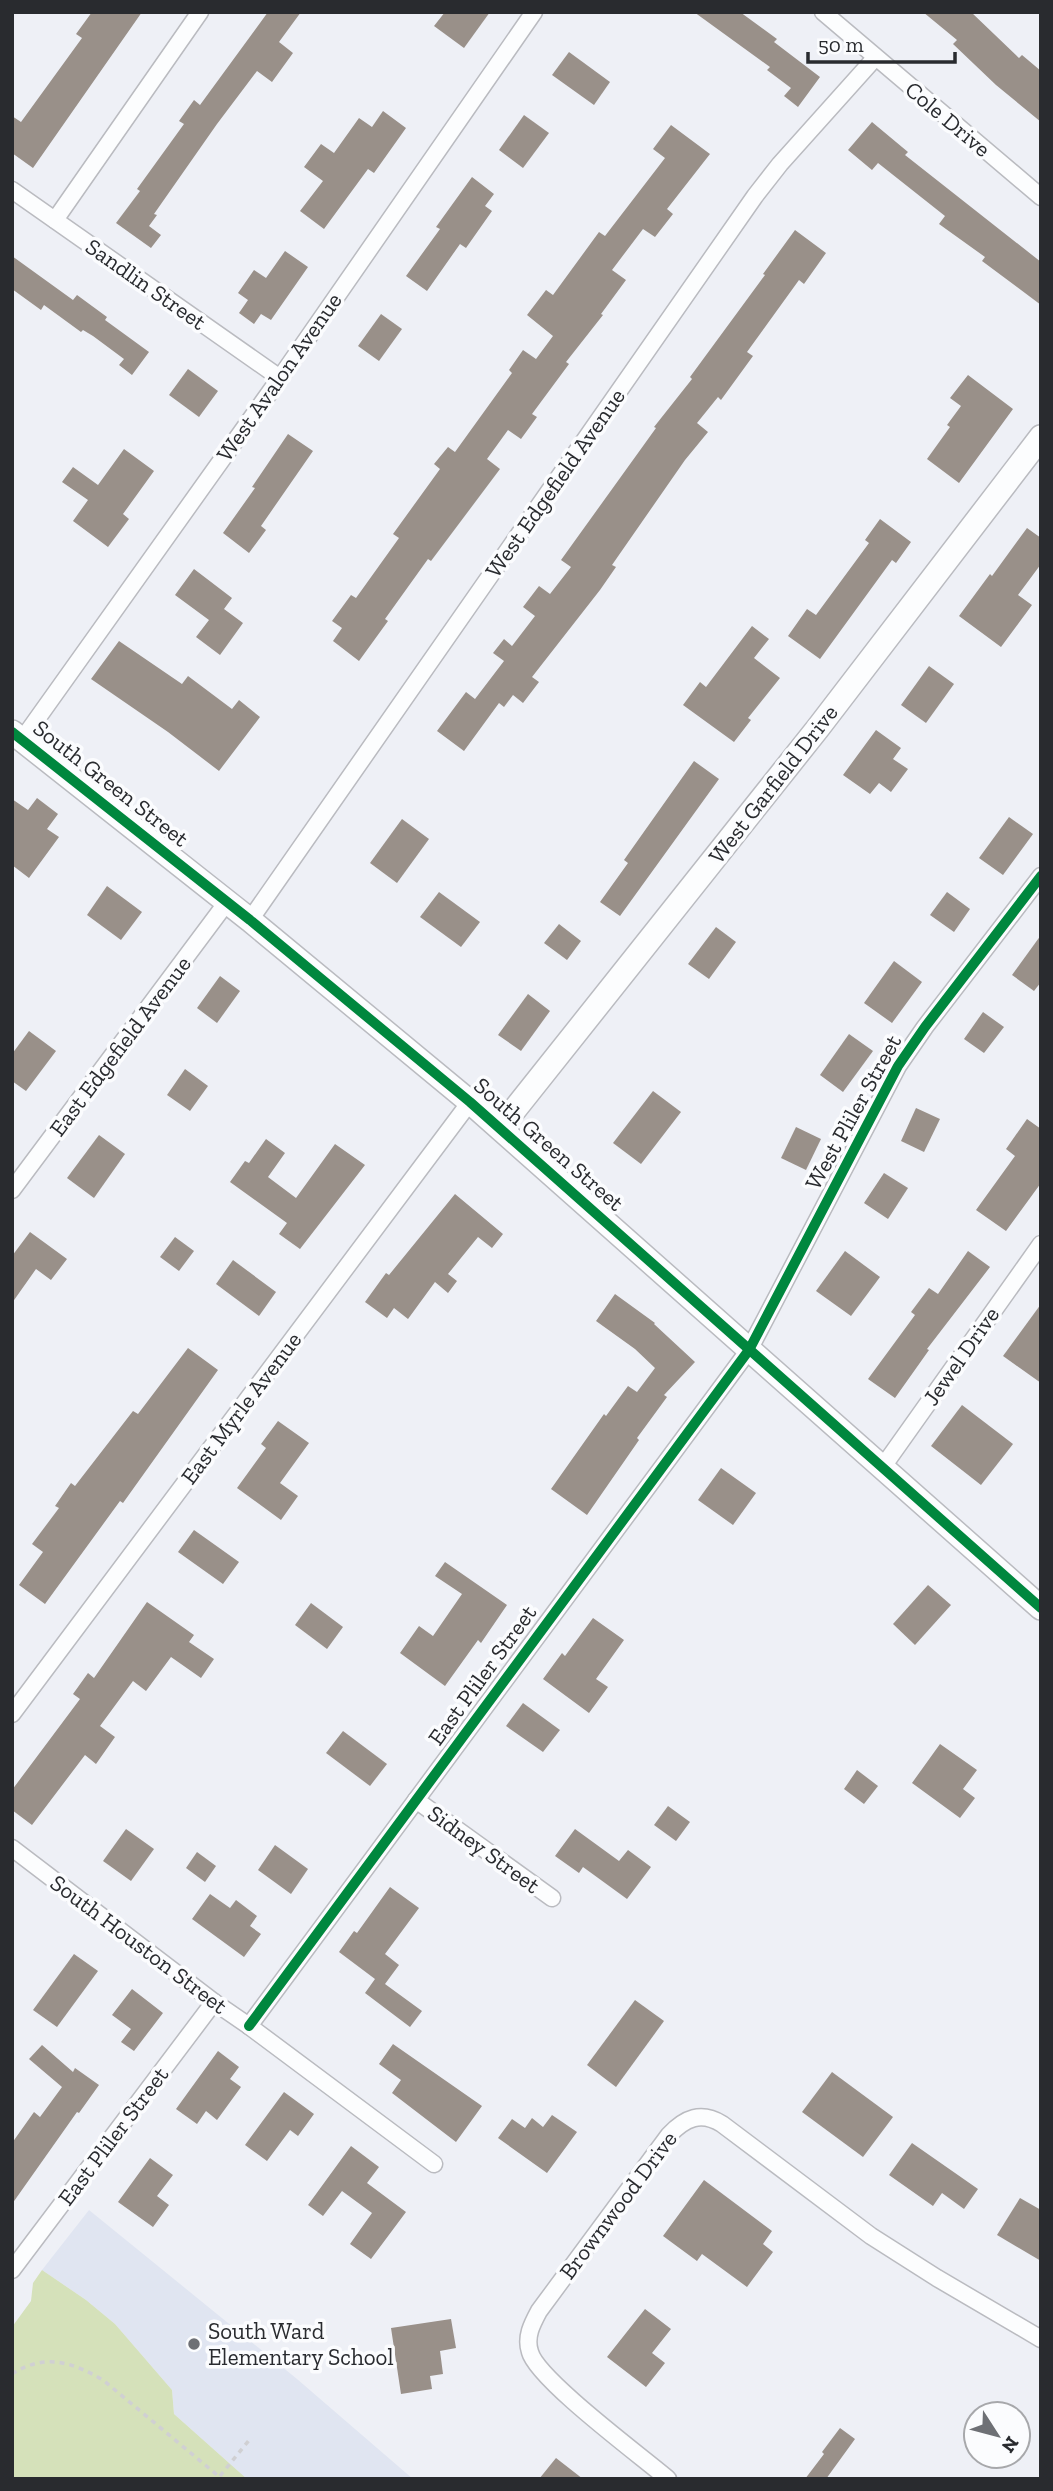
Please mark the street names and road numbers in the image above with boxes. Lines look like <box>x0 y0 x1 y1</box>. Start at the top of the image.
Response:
street label: Cole Drive <box>900 75 996 163</box>
street label: Sandlin Street <box>80 232 212 336</box>
street label: West Avalon Avenue <box>210 287 348 467</box>
street label: West Edgefield Avenue <box>479 383 631 583</box>
street label: West Garfield Drive <box>702 699 844 869</box>
street label: South Green Street <box>28 714 195 853</box>
street label: East Edgefield Avenue <box>43 950 197 1142</box>
street label: West Pliler Street <box>799 1029 907 1194</box>
street label: South Green Street <box>468 1071 630 1217</box>
street label: Jewel Drive <box>917 1301 1005 1411</box>
street label: East Myrle Avenue <box>175 1326 307 1490</box>
street label: East Pliler Street <box>422 1599 542 1750</box>
street label: Sidney Street <box>422 1799 546 1899</box>
street label: South Houston Street <box>45 1868 233 2020</box>
street label: East Pliler Street <box>52 2061 174 2211</box>
street label: Brownwood Drive <box>553 2125 683 2285</box>

